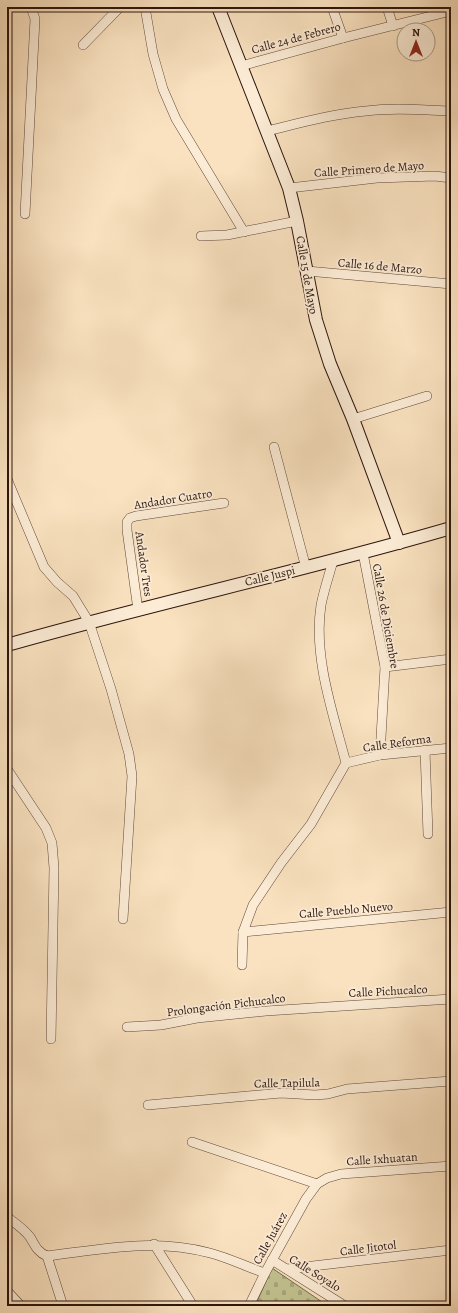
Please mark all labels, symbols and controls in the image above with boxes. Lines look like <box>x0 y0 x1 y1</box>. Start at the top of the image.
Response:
street label: Calle 24 de Febrero <box>250 18 342 58</box>
north arrow <box>396 22 436 62</box>
text: N <box>412 25 420 40</box>
street label: Calle Primero de Mayo <box>314 157 424 181</box>
street label: Calle 15 de Mayo <box>292 235 322 315</box>
street label: Calle 16 de Marzo <box>337 254 423 278</box>
street label: Andador Cuatro <box>132 485 213 513</box>
street label: Andador Tres <box>131 529 157 598</box>
street label: Calle Juspi <box>243 562 297 590</box>
street label: Calle 26 de Diciembre <box>369 562 403 670</box>
street label: Calle Reforma <box>362 730 433 756</box>
street label: Calle Pueblo Nuevo <box>298 898 394 922</box>
street label: Calle Pichucalco <box>348 981 428 1001</box>
street label: Prolongación Pichucalco <box>166 990 286 1020</box>
street label: Calle Tapilula <box>254 1074 320 1092</box>
street label: Calle Ixhuatan <box>346 1149 419 1169</box>
street label: Calle Juárez <box>249 1209 291 1267</box>
street label: Calle Jitotol <box>339 1237 397 1259</box>
street label: Calle Soyalo <box>286 1251 344 1295</box>

